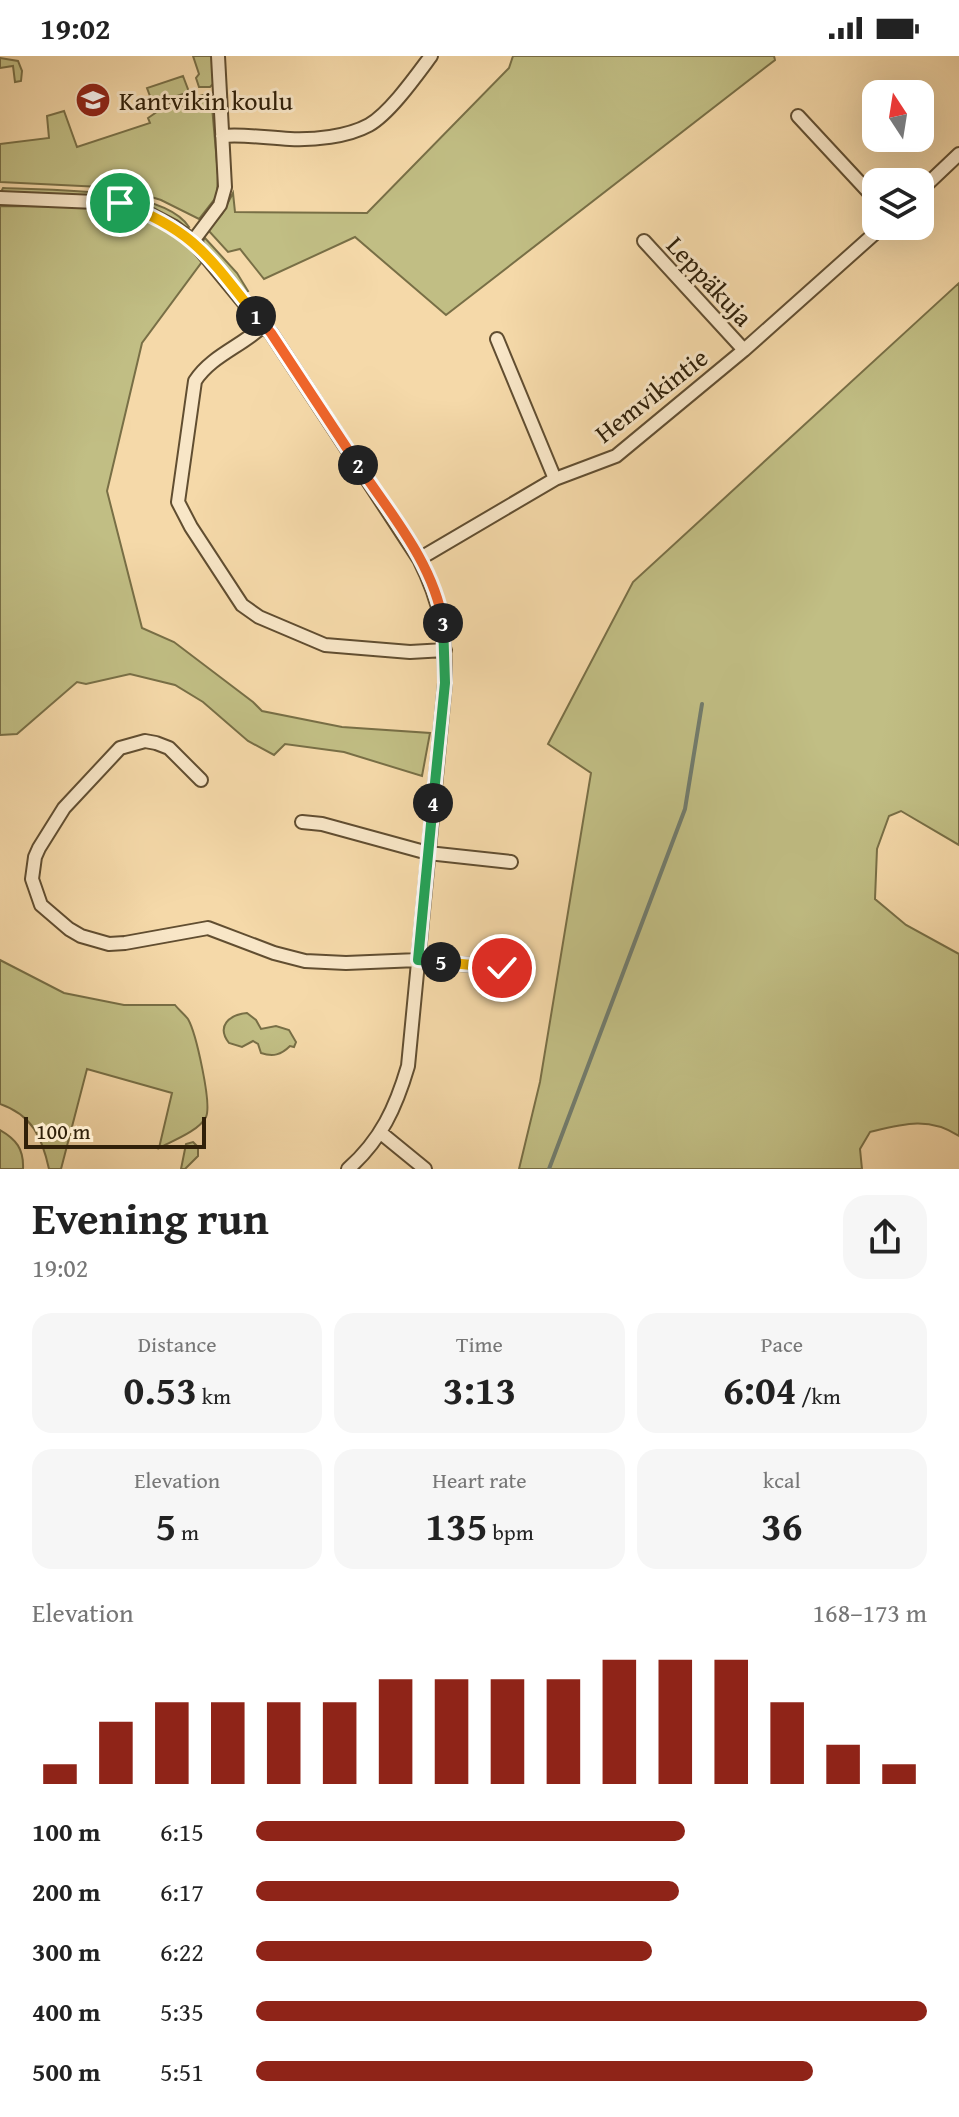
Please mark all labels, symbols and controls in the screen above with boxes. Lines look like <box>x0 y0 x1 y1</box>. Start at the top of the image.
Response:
text: 19:02 <box>40 6 111 50</box>
north arrow <box>862 80 934 152</box>
map controls <box>862 80 934 240</box>
school or university icon: Kantvikin koulu <box>74 81 112 119</box>
place label: Kantvikin koulu <box>119 81 293 120</box>
button: layers <box>862 168 934 240</box>
pin <box>86 169 154 237</box>
icon: arrive <box>98 181 142 225</box>
street label: Leppäkuja <box>658 227 763 336</box>
pin: 1 <box>236 296 276 336</box>
text: 1 <box>250 300 262 332</box>
street label: Hemvikintie <box>586 338 716 452</box>
pin: 2 <box>338 445 378 485</box>
text: 2 <box>352 449 364 481</box>
pin: 3 <box>423 603 463 643</box>
text: 3 <box>437 607 449 639</box>
pin: 4 <box>413 783 453 823</box>
text: 4 <box>427 787 439 819</box>
pin <box>468 934 536 1002</box>
pin: 5 <box>421 942 461 982</box>
text: 5 <box>435 946 447 978</box>
icon: check <box>480 946 524 990</box>
scale bar <box>24 1113 206 1149</box>
text: 100 m <box>36 1115 91 1147</box>
text: Evening run <box>32 1186 269 1250</box>
button: share <box>843 1195 927 1279</box>
text: 19:02 <box>32 1248 88 1287</box>
text: Distance <box>138 1328 217 1360</box>
text: Time <box>456 1328 503 1360</box>
text: Pace <box>761 1328 803 1360</box>
text: 0.53 <box>123 1360 197 1419</box>
text: 3:13 <box>443 1360 516 1419</box>
text: 6:04 <box>723 1360 796 1419</box>
text: km <box>197 1380 231 1412</box>
text: /km <box>796 1380 841 1412</box>
text: Elevation <box>134 1464 220 1496</box>
text: Heart rate <box>432 1464 527 1496</box>
text: kcal <box>763 1464 801 1496</box>
text: 5 <box>155 1496 176 1555</box>
text: 135 <box>425 1496 488 1555</box>
text: 36 <box>761 1496 803 1555</box>
text: m <box>176 1516 199 1548</box>
text: bpm <box>488 1516 534 1548</box>
text: Elevation <box>32 1593 134 1632</box>
text: 168–173 m <box>813 1593 927 1632</box>
text: 100 m <box>32 1812 100 1851</box>
text: 6:15 <box>160 1812 204 1851</box>
text: 200 m <box>32 1872 100 1911</box>
text: 6:17 <box>160 1872 204 1911</box>
text: 300 m <box>32 1932 100 1971</box>
text: 6:22 <box>160 1932 204 1971</box>
text: 400 m <box>32 1992 100 2031</box>
text: 5:35 <box>160 1992 204 2031</box>
text: 500 m <box>32 2052 100 2091</box>
text: 5:51 <box>160 2052 204 2091</box>

